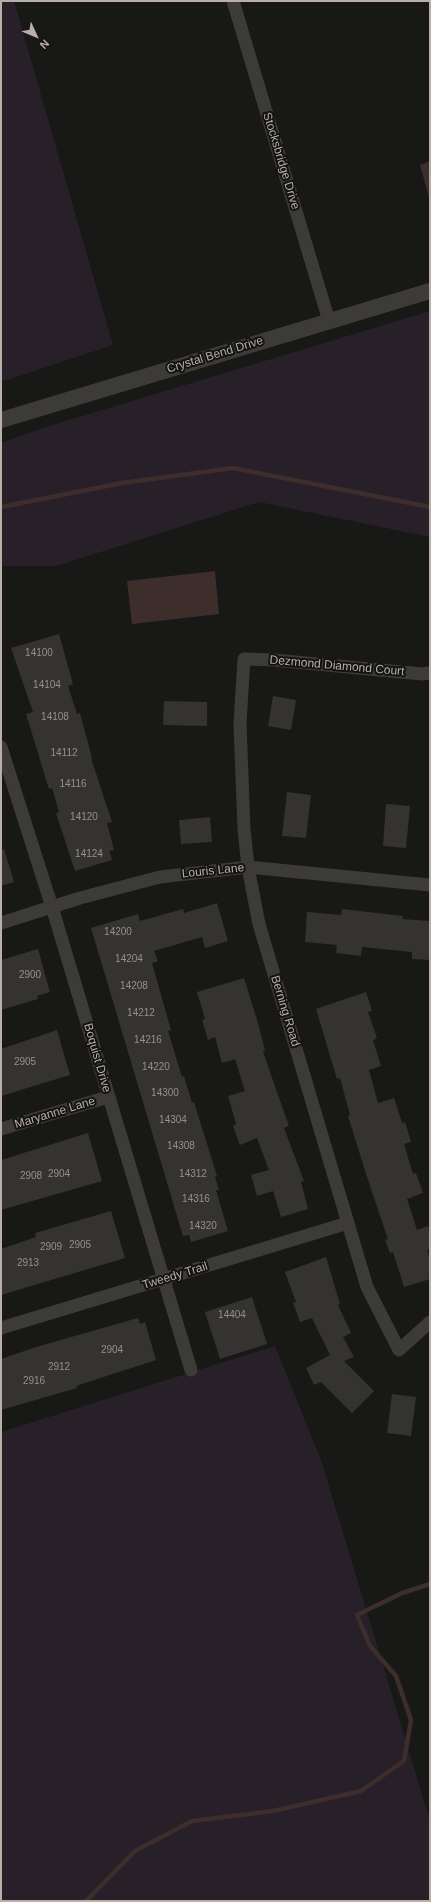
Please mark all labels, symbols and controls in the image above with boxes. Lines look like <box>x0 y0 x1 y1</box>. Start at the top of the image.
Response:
north arrow <box>16 16 56 56</box>
text: N <box>38 37 52 51</box>
street label: Stocksbridge Drive <box>259 111 303 211</box>
street label: Crystal Bend Drive <box>165 333 265 377</box>
house number: 14100 <box>25 647 53 659</box>
street label: Dezmond Diamond Court <box>269 653 405 679</box>
house number: 14104 <box>33 679 61 691</box>
house number: 14108 <box>41 711 69 723</box>
house number: 14112 <box>50 747 78 759</box>
house number: 14116 <box>59 778 87 790</box>
house number: 14120 <box>70 811 98 823</box>
house number: 14124 <box>75 848 103 860</box>
street label: Louris Lane <box>181 861 245 881</box>
house number: 14200 <box>104 926 132 938</box>
house number: 14204 <box>115 953 143 965</box>
house number: 2900 <box>19 969 41 981</box>
street label: Berning Road <box>267 974 303 1048</box>
house number: 14208 <box>120 980 148 992</box>
house number: 14212 <box>127 1007 155 1019</box>
street label: Boquist Drive <box>80 1022 114 1094</box>
house number: 14216 <box>134 1034 162 1046</box>
house number: 2905 <box>14 1056 36 1068</box>
house number: 14220 <box>142 1061 170 1073</box>
house number: 14300 <box>151 1087 179 1099</box>
street label: Maryanne Lane <box>13 1094 97 1132</box>
house number: 14304 <box>159 1114 187 1126</box>
house number: 14308 <box>167 1140 195 1152</box>
house number: 2904 <box>48 1168 70 1180</box>
house number: 14312 <box>179 1168 207 1180</box>
house number: 2908 <box>20 1170 42 1182</box>
house number: 14316 <box>182 1193 210 1205</box>
house number: 14320 <box>189 1220 217 1232</box>
house number: 2905 <box>69 1239 91 1251</box>
house number: 2909 <box>40 1241 62 1253</box>
house number: 2913 <box>17 1257 39 1269</box>
street label: Tweedy Trail <box>141 1259 209 1293</box>
house number: 14404 <box>218 1309 246 1321</box>
house number: 2904 <box>101 1344 123 1356</box>
house number: 2912 <box>48 1361 70 1373</box>
house number: 2916 <box>23 1375 45 1387</box>

